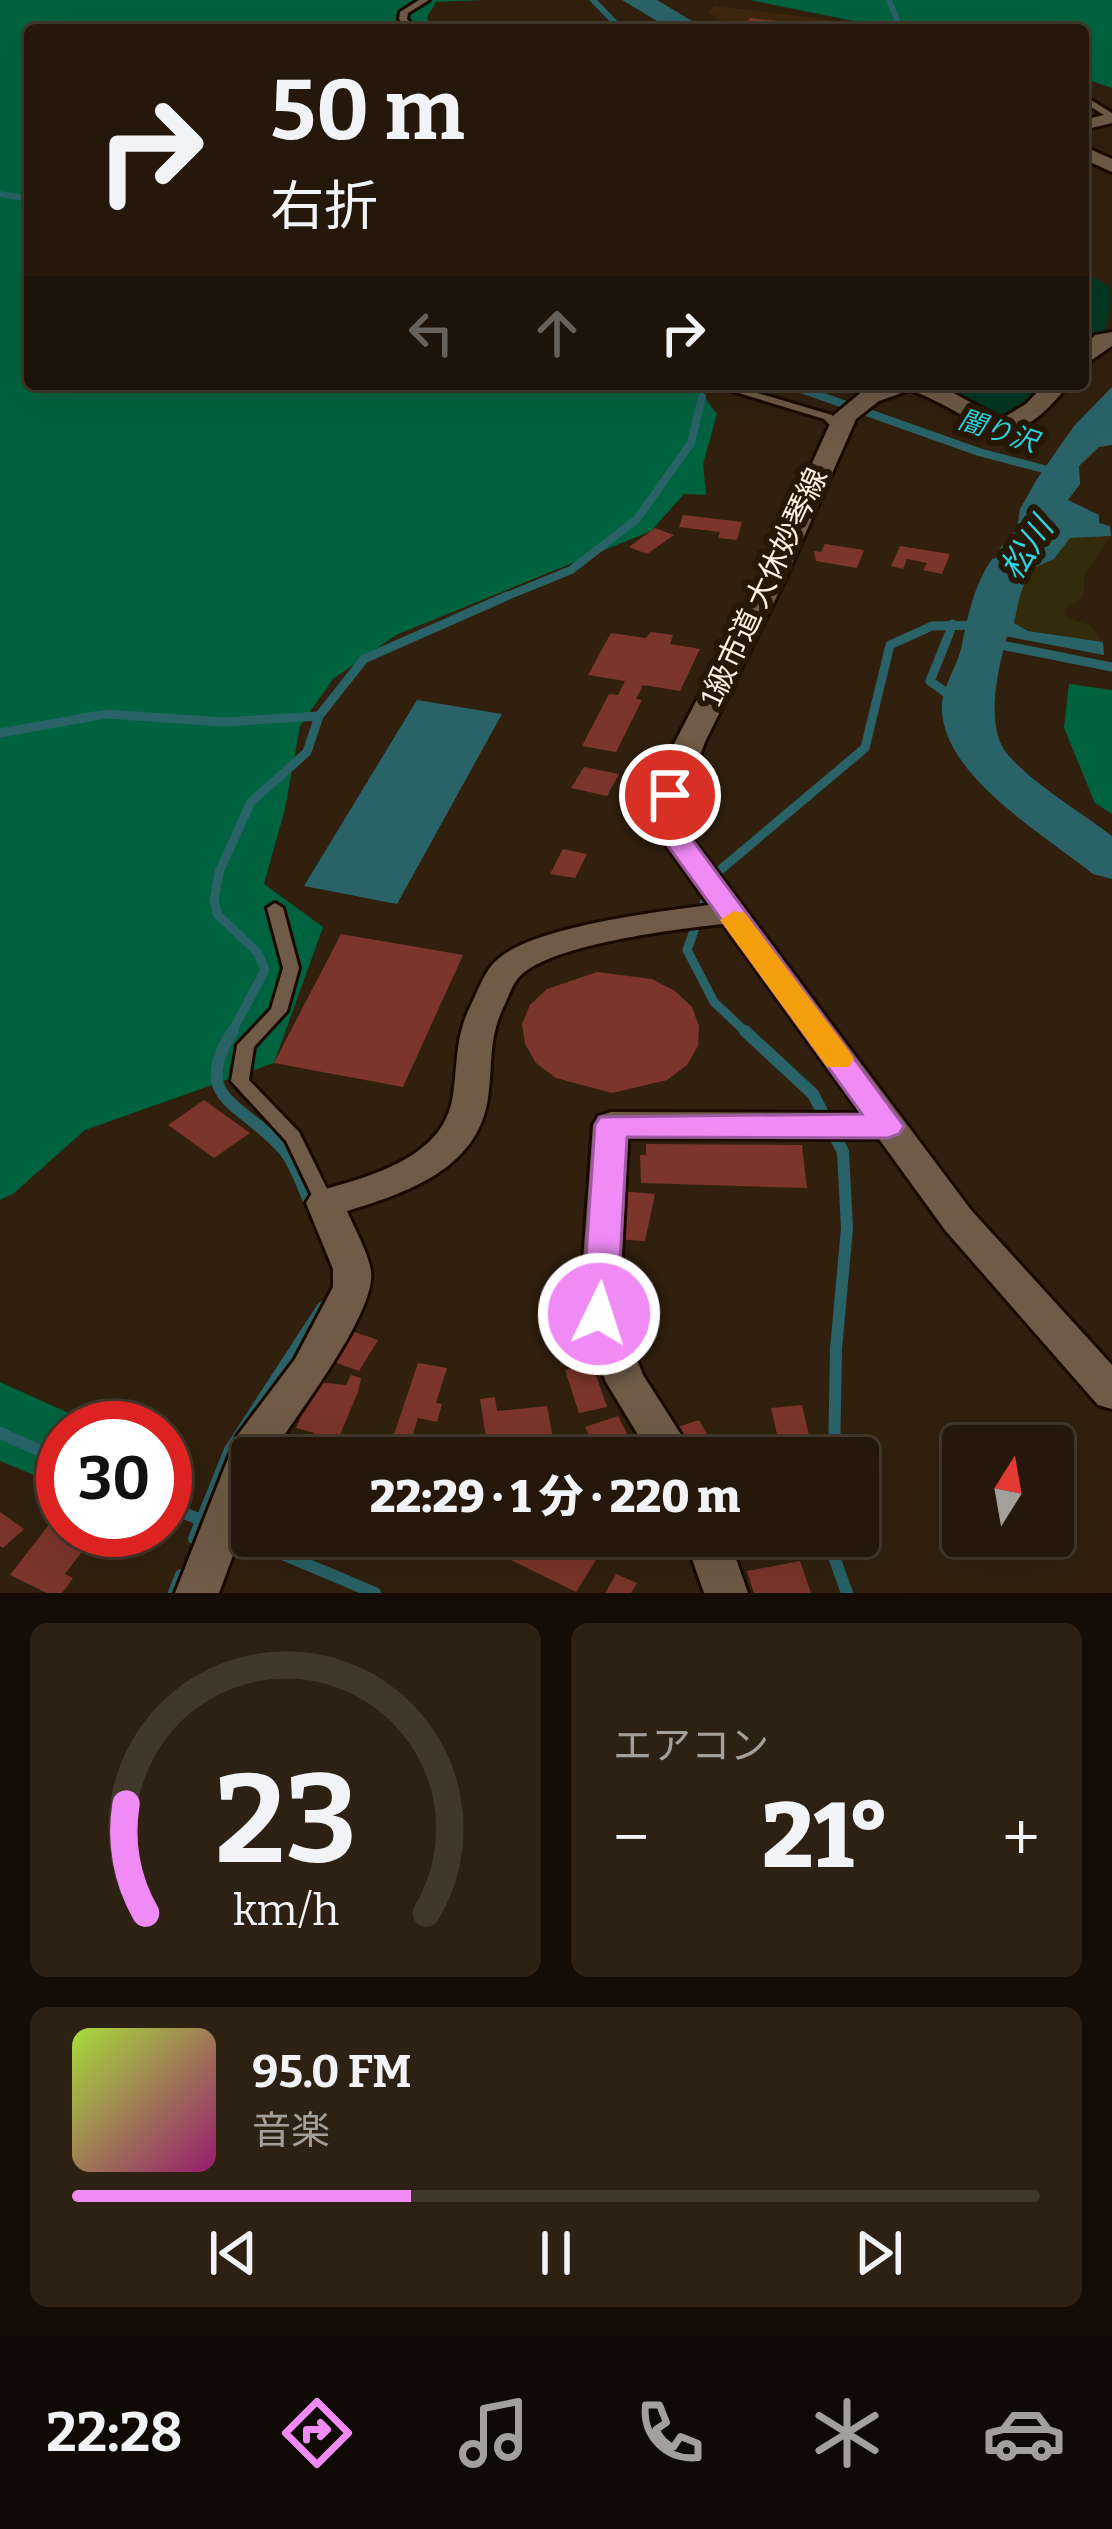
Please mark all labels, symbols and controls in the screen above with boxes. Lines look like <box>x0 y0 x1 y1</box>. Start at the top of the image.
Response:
text: 50 m <box>270 60 465 161</box>
icon: right <box>72 72 228 228</box>
text: 右折 <box>270 175 378 239</box>
icon: left <box>398 300 464 366</box>
icon: ahead <box>524 300 590 366</box>
icon: right <box>650 300 716 366</box>
water label: 闇り沢 <box>955 403 1044 460</box>
street label: 1級市道 大休妙琴線 <box>693 462 835 712</box>
water label: 松川 <box>992 507 1063 587</box>
pin <box>619 744 721 846</box>
icon: arrive <box>637 762 703 828</box>
position arrow <box>536 1251 662 1377</box>
speed limit sign: 30 <box>36 1401 192 1557</box>
north arrow <box>942 1425 1074 1557</box>
map controls <box>942 1425 1074 1557</box>
text: 22:29 · 1 分 · 220 m <box>370 1470 740 1524</box>
text: エアコン <box>613 1723 769 1769</box>
text: 23 <box>214 1745 357 1895</box>
text: 21° <box>762 1783 890 1891</box>
text: − <box>613 1798 649 1877</box>
text: + <box>1002 1798 1040 1877</box>
text: km/h <box>232 1885 339 1936</box>
text: 95.0 FM <box>252 2045 411 2099</box>
text: 音楽 <box>252 2108 330 2154</box>
icon: previous <box>200 2220 266 2286</box>
icon: pause <box>523 2220 589 2286</box>
icon: next <box>846 2220 912 2286</box>
icon: directions <box>275 2391 359 2475</box>
icon: music <box>452 2391 536 2475</box>
icon: phone <box>628 2391 712 2475</box>
icon: climate <box>805 2391 889 2475</box>
icon: car <box>982 2391 1066 2475</box>
text: 22:28 <box>46 2401 183 2465</box>

